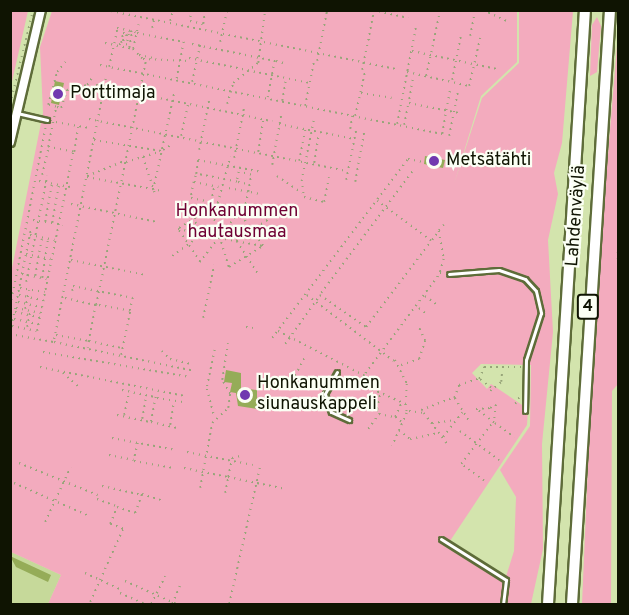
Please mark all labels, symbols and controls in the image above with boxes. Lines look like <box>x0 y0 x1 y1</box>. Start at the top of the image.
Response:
place label: Porttimaja <box>70 83 156 105</box>
marker: Porttimaja <box>51 87 65 101</box>
place label: Metsätähti <box>446 150 531 172</box>
marker: Metsätähti <box>427 154 441 168</box>
street label: Lahdenväylä <box>563 165 591 267</box>
park label: Honkanummen hautausmaa <box>176 202 298 244</box>
road number: 4 <box>576 294 600 320</box>
place label: Honkanummen siunauskappeli <box>257 374 380 416</box>
marker: Honkanummen siunauskappeli <box>238 388 252 402</box>

